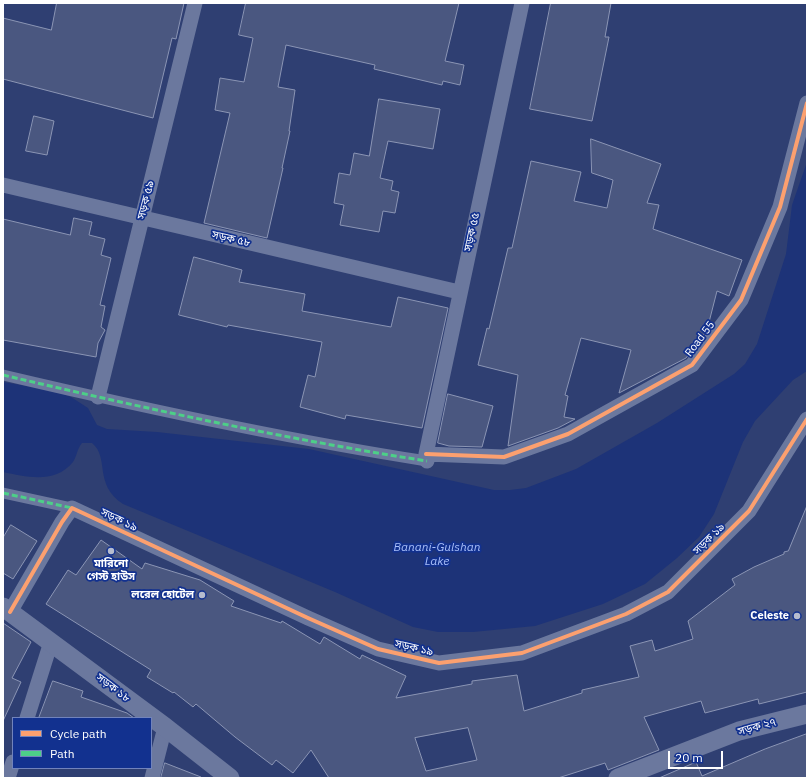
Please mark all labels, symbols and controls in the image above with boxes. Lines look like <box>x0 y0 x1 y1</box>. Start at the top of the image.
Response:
street label: সড়ক ৫৯ <box>135 179 157 221</box>
street label: সড়ক ৫৫ <box>461 211 483 253</box>
street label: সড়ক ৫৮ <box>210 228 252 250</box>
street label: Road 55 <box>682 319 718 359</box>
street label: সড়ক ১৯ <box>98 506 140 534</box>
street label: সড়ক ১৯ <box>690 520 728 558</box>
water label: Banani-Gulshan Lake <box>394 541 480 569</box>
marker: মারিনো গেস্ট হাউস <box>106 546 116 556</box>
place label: মারিনো গেস্ট হাউস <box>87 557 135 583</box>
place label: লরেল হোটেল <box>131 588 194 602</box>
marker: লরেল হোটেল <box>197 590 207 600</box>
place label: Celeste <box>750 609 789 623</box>
marker: Celeste <box>792 611 802 621</box>
street label: সড়ক ১৯ <box>393 637 435 659</box>
street label: সড়ক ১৮ <box>93 671 133 705</box>
street label: সড়ক ২৭ <box>736 716 778 738</box>
legend <box>12 717 152 769</box>
text: Cycle path <box>50 726 107 741</box>
scale bar <box>670 743 725 769</box>
text: Path <box>50 746 75 761</box>
text: 20 m <box>675 750 703 765</box>

